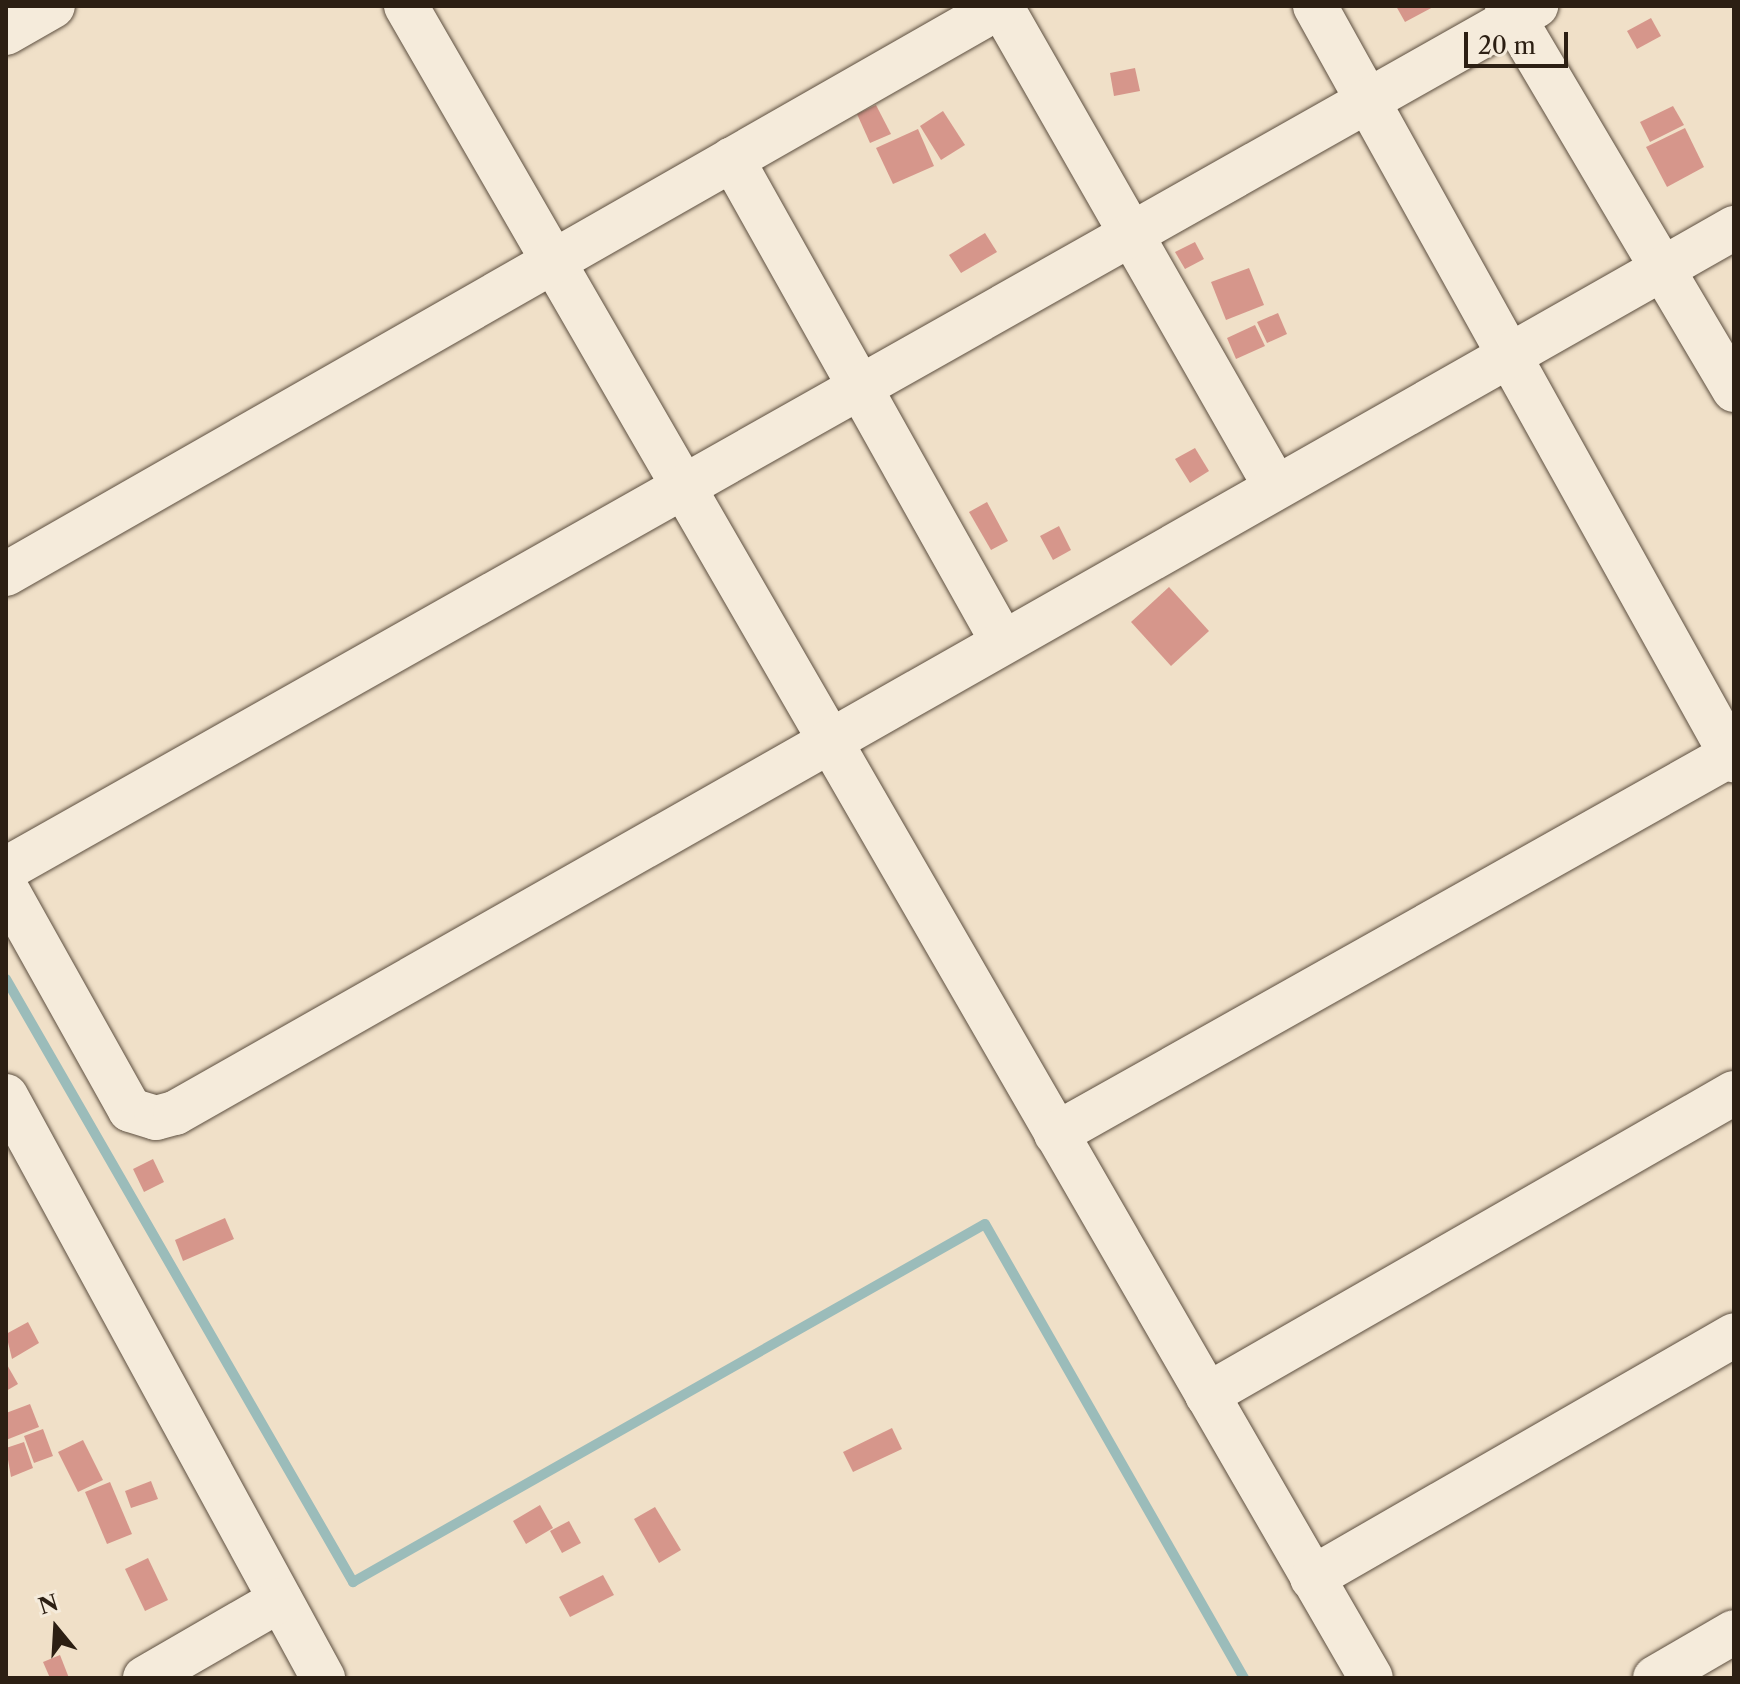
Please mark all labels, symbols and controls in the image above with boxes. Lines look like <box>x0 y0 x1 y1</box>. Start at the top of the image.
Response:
scale bar <box>1468 16 1572 66</box>
text: 20 m <box>1478 31 1536 60</box>
north arrow <box>16 1588 96 1668</box>
text: N <box>35 1589 62 1620</box>

